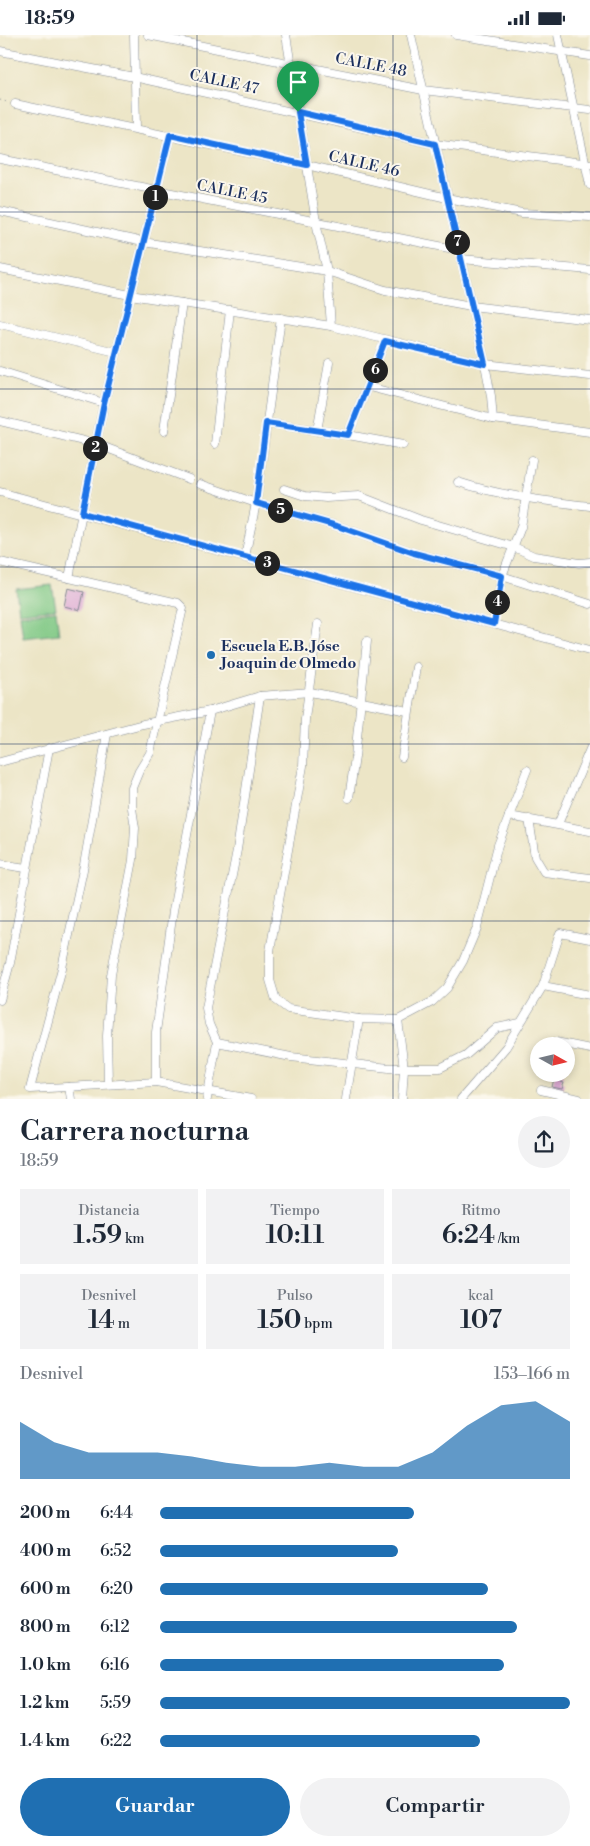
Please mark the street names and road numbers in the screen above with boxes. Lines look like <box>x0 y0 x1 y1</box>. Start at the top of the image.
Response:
street label: CALLE 48 <box>334 49 408 81</box>
street label: CALLE 47 <box>188 65 261 99</box>
street label: CALLE 46 <box>327 147 401 181</box>
street label: CALLE 45 <box>195 176 269 208</box>

